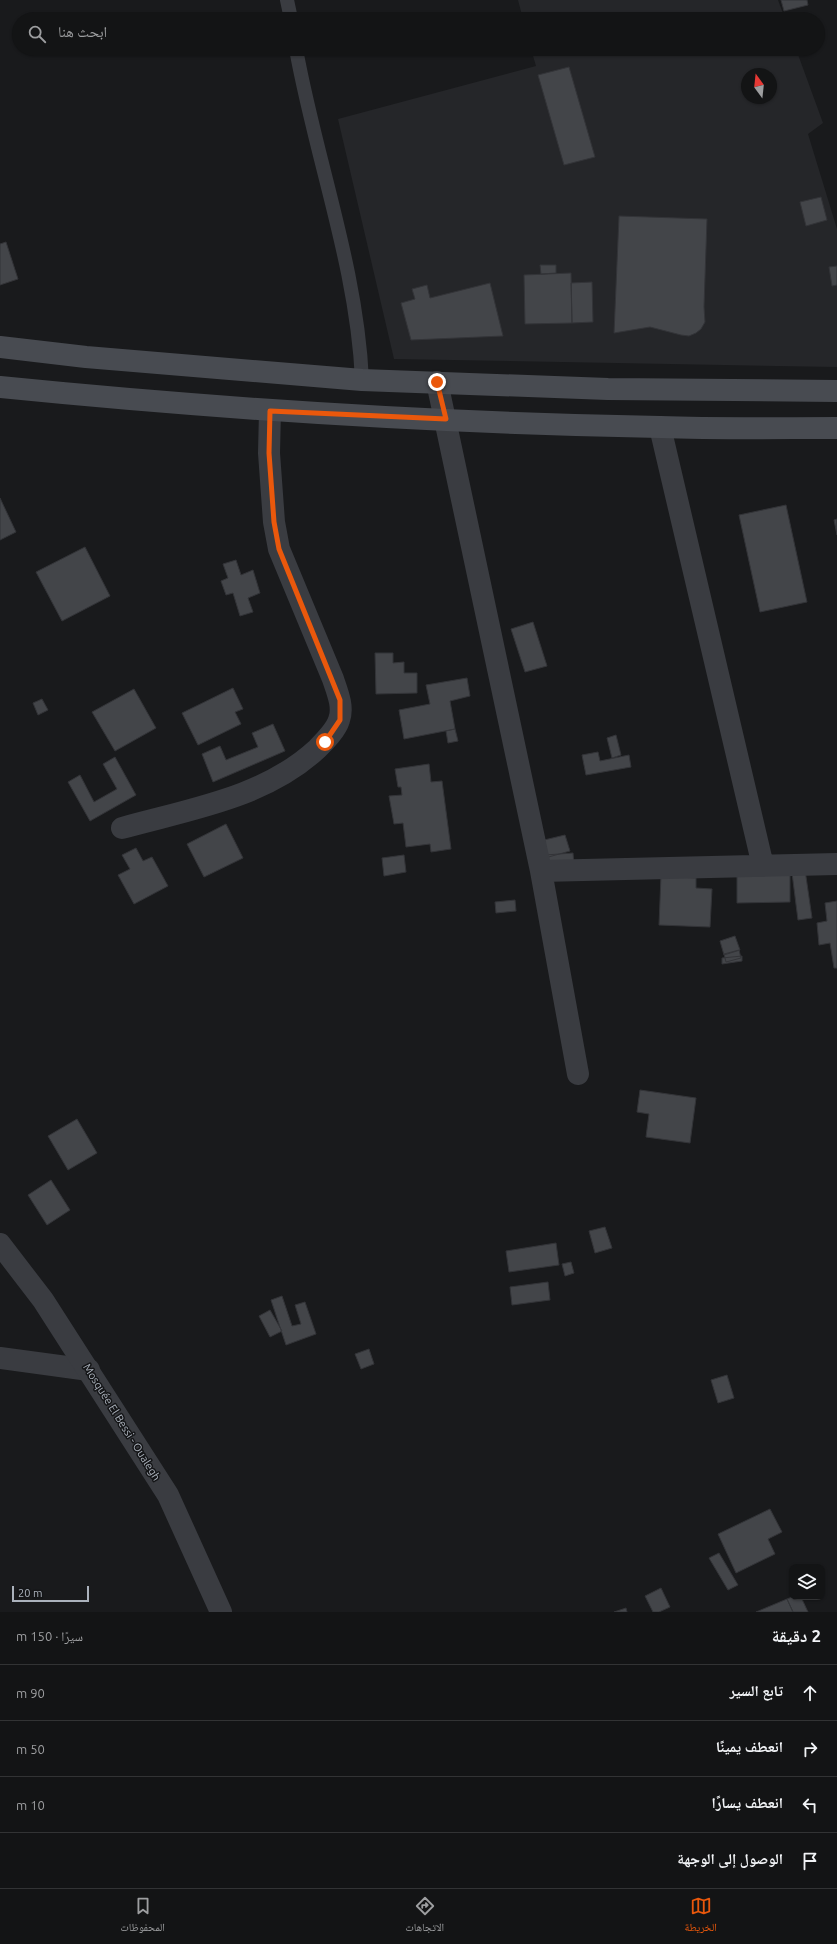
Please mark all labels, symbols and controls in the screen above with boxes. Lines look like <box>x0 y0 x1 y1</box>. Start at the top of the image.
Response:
search box <box>12 12 825 56</box>
icon: search <box>26 23 48 45</box>
text: ابحث هنا <box>58 23 107 40</box>
north arrow <box>741 68 777 104</box>
route end <box>428 373 446 391</box>
route start <box>316 733 334 751</box>
street label: Mosquée El Bessi - Oualegh <box>81 1361 163 1483</box>
map controls <box>789 1564 825 1600</box>
button: layers <box>789 1564 825 1600</box>
scale bar <box>12 1584 89 1603</box>
text: 20 m <box>18 1587 42 1599</box>
text: 2 دقيقة <box>772 1626 821 1645</box>
text: سيرًا · 150 m <box>16 1629 83 1643</box>
text: تابع السير <box>729 1682 783 1699</box>
icon: ahead <box>799 1682 821 1704</box>
text: 90 m <box>16 1686 45 1700</box>
text: انعطف يمينًا <box>716 1738 783 1755</box>
icon: right <box>799 1738 821 1760</box>
text: 50 m <box>16 1742 45 1756</box>
text: انعطف يسارًا <box>711 1794 783 1811</box>
icon: left <box>799 1794 821 1816</box>
text: 10 m <box>16 1798 45 1812</box>
text: الوصول إلى الوجهة <box>677 1850 783 1867</box>
icon: arrive <box>799 1850 821 1872</box>
tab: المحفوظات <box>120 1895 165 1938</box>
tab: الاتجاهات <box>405 1895 444 1938</box>
tab: الخريطة <box>684 1895 717 1938</box>

